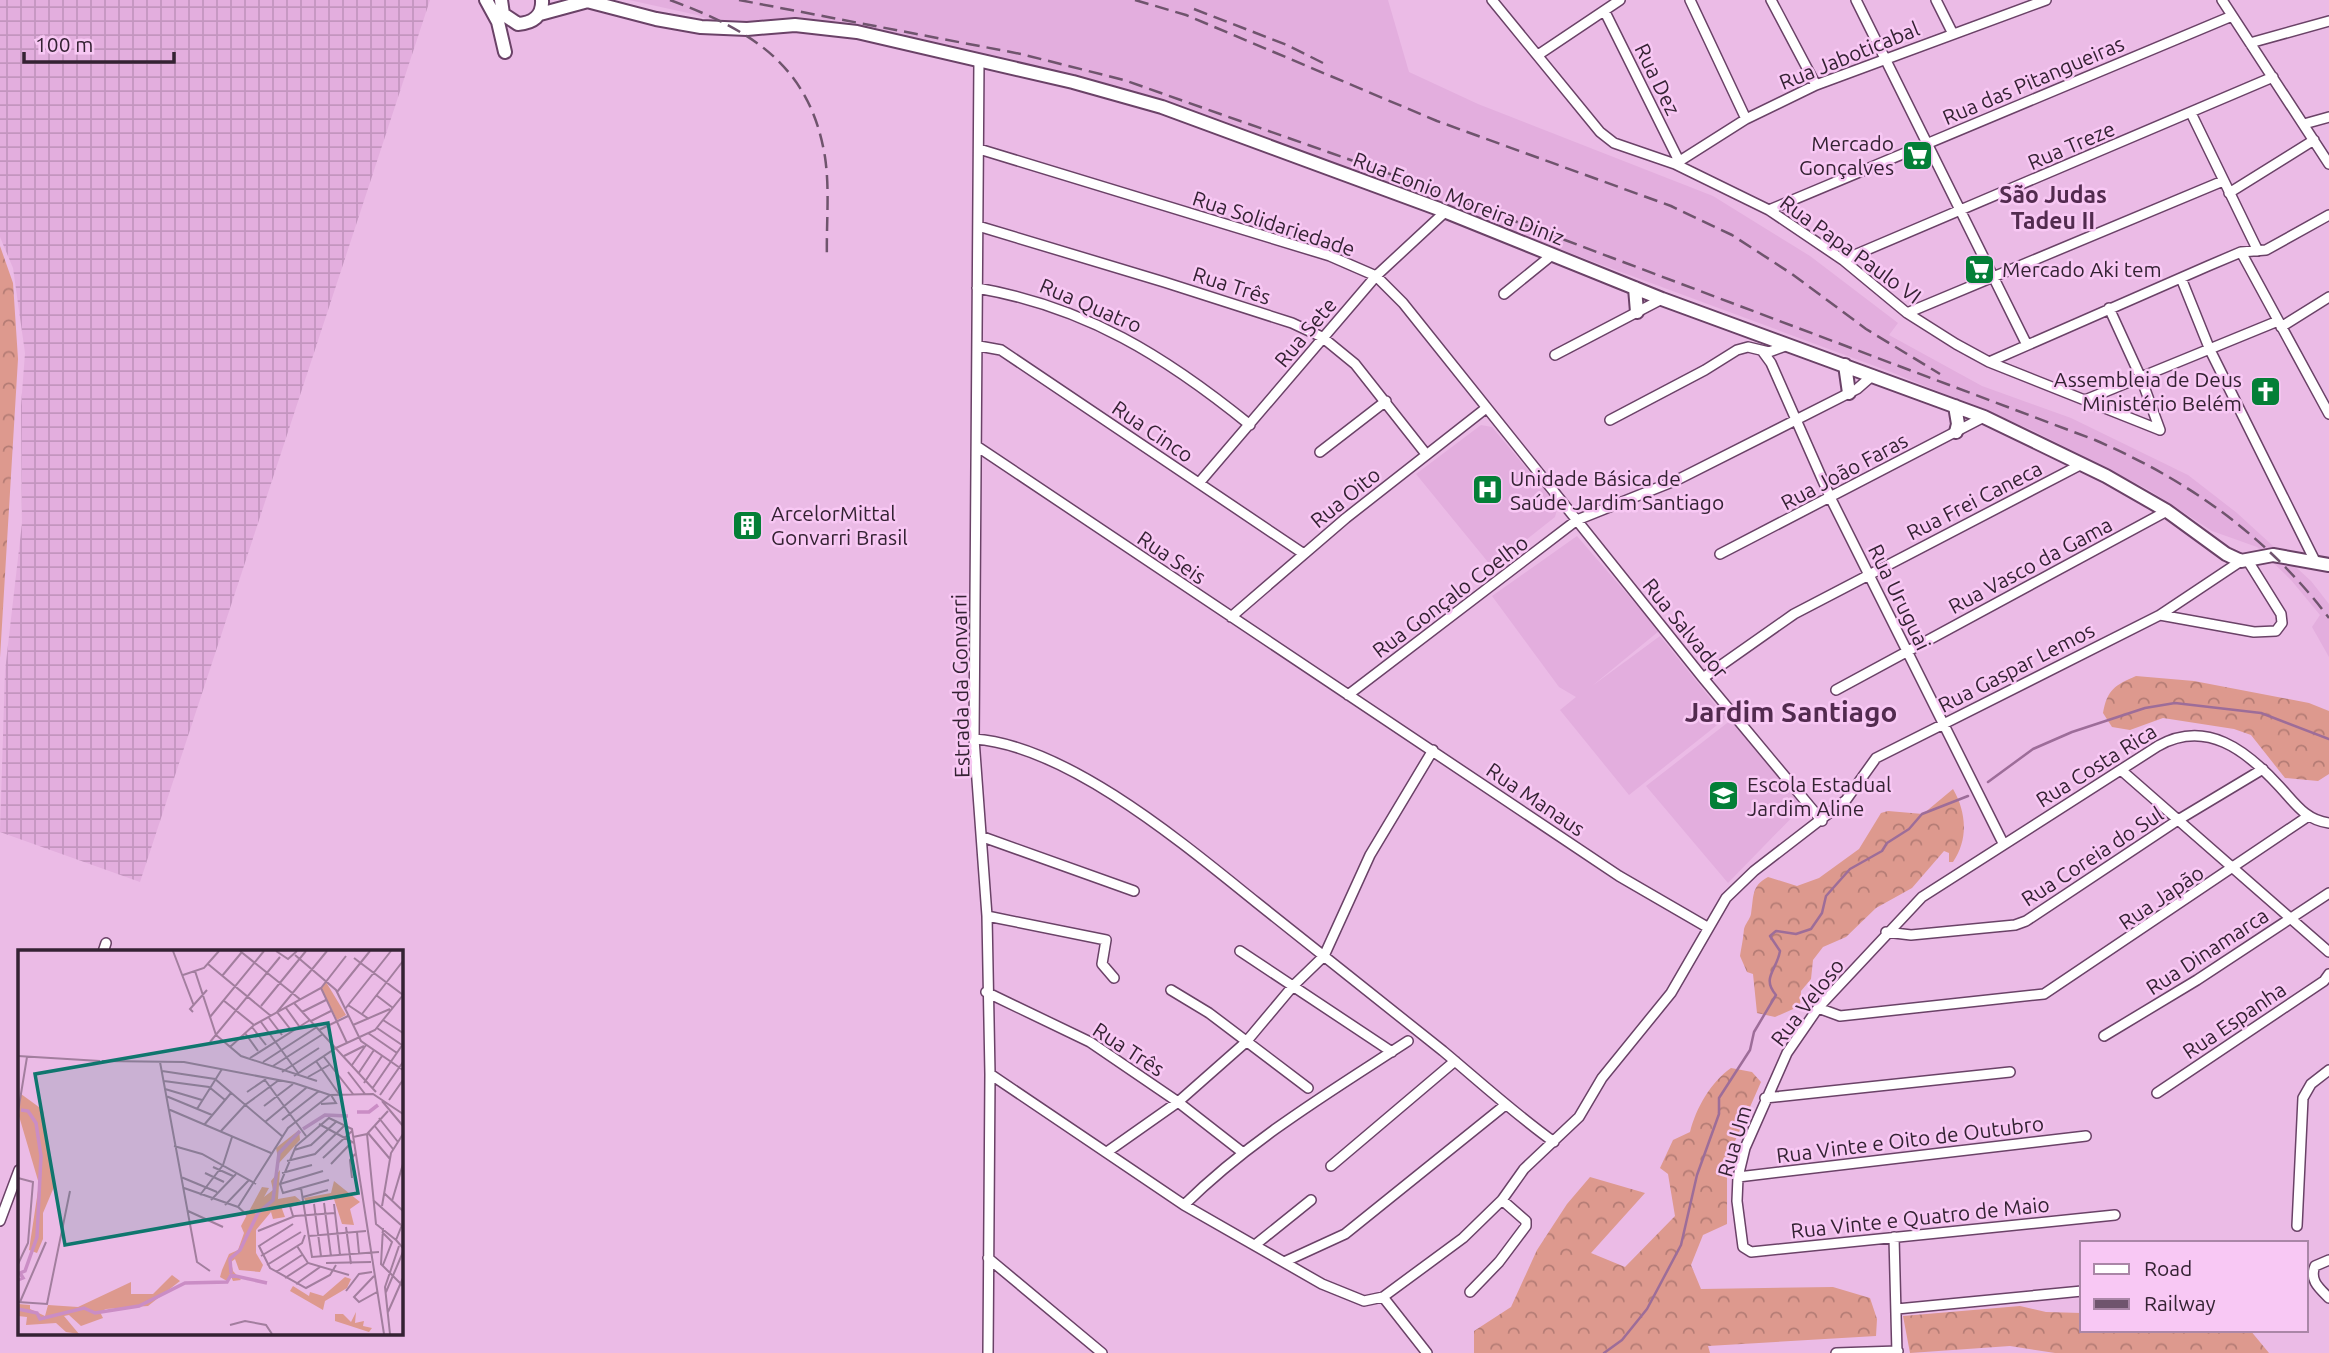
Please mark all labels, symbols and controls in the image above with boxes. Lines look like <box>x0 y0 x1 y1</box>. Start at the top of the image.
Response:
street label: Rua Jaboticabal <box>1776 16 1922 94</box>
scale bar <box>24 21 175 65</box>
street label: Rua das Pitangueiras <box>1939 31 2127 129</box>
text: 100 m <box>35 32 93 56</box>
street label: Rua Dez <box>1630 39 1686 119</box>
street label: Rua Treze <box>2024 116 2118 174</box>
place label: Mercado Gonçalves <box>1799 131 1894 179</box>
supermarket icon: Mercado Gonçalves <box>1900 138 1934 172</box>
street label: Rua Eonio Moreira Diniz <box>1350 147 1568 249</box>
district label: São Judas Tadeu II <box>1999 182 2107 233</box>
street label: Rua Solidariedade <box>1190 185 1358 261</box>
street label: Rua Papa Paulo VI <box>1776 190 1926 308</box>
supermarket icon: Mercado Aki tem <box>1962 252 1996 286</box>
place label: Mercado Aki tem <box>2002 257 2162 281</box>
street label: Rua Três <box>1190 261 1274 309</box>
street label: Rua Quatro <box>1036 273 1146 337</box>
street label: Rua Sete <box>1269 292 1341 372</box>
place label: Assembleia de Deus Ministério Belém <box>2054 367 2242 415</box>
church icon: Assembleia de Deus Ministério Belém <box>2248 374 2282 408</box>
street label: Rua Cinco <box>1108 395 1198 467</box>
street label: Rua João Faras <box>1777 428 1911 514</box>
street label: Rua Frei Caneca <box>1902 456 2046 544</box>
street label: Rua Oito <box>1305 462 1385 532</box>
place label: Unidade Básica de Saúde Jardim Santiago <box>1510 466 1724 514</box>
hospital icon: Unidade Básica de Saúde Jardim Santiago <box>1470 473 1504 507</box>
place label: ArcelorMittal Gonvarri Brasil <box>771 501 908 549</box>
building icon: ArcelorMittal Gonvarri Brasil <box>731 508 765 542</box>
street label: Rua Vasco da Gama <box>1944 512 2116 618</box>
street label: Rua Seis <box>1133 525 1211 589</box>
street label: Rua Gonçalo Coelho <box>1368 530 1532 662</box>
street label: Rua Uruguai <box>1864 540 1936 654</box>
street label: Rua Salvador <box>1638 573 1734 683</box>
street label: Estrada da Gonvarri <box>946 594 974 778</box>
street label: Rua Gaspar Lemos <box>1934 617 2098 717</box>
district label: Jardim Santiago <box>1685 696 1897 727</box>
street label: Rua Costa Rica <box>2031 718 2161 812</box>
street label: Rua Manaus <box>1482 757 1590 841</box>
place label: Escola Estadual Jardim Aline <box>1747 772 1892 820</box>
school or university icon: Escola Estadual Jardim Aline <box>1707 779 1741 813</box>
street label: Rua Coreia do Sul <box>2017 801 2167 911</box>
street label: Rua Japão <box>2114 860 2208 934</box>
street label: Rua Dinamarca <box>2141 903 2273 999</box>
inset map <box>18 950 402 1336</box>
street label: Rua Veloso <box>1766 954 1848 1050</box>
street label: Rua Espanha <box>2178 977 2290 1063</box>
street label: Rua Três <box>1089 1017 1169 1081</box>
street label: Rua Um <box>1712 1103 1756 1179</box>
street label: Rua Vinte e Oito de Outubro <box>1775 1111 2045 1167</box>
street label: Rua Vinte e Quatro de Maio <box>1789 1191 2051 1243</box>
legend <box>2080 1241 2308 1332</box>
text: Road <box>2144 1256 2192 1280</box>
text: Railway <box>2144 1291 2216 1315</box>

